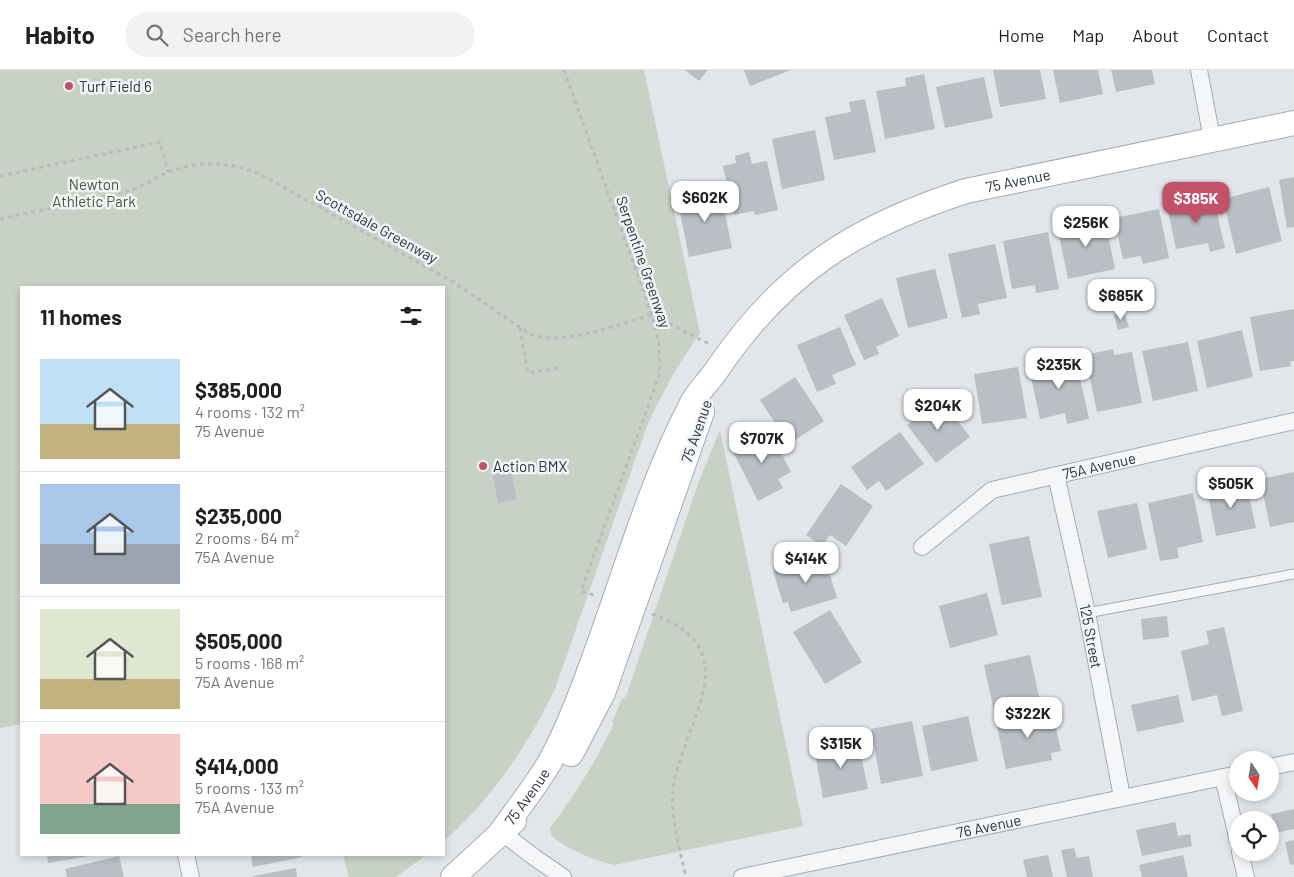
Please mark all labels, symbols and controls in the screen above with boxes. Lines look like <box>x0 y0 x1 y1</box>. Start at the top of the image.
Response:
search box <box>125 12 475 57</box>
text: Habito <box>25 20 95 49</box>
icon: search <box>143 21 171 49</box>
text: Search here <box>183 23 282 46</box>
text: Home <box>998 24 1044 46</box>
text: Map <box>1072 24 1104 46</box>
text: About <box>1132 24 1179 46</box>
text: Contact <box>1207 24 1269 46</box>
place label: Turf Field 6 <box>79 77 152 95</box>
marker: Turf Field 6 <box>63 80 75 92</box>
street label: 75 Avenue <box>984 165 1052 196</box>
park label: Newton Athletic Park <box>52 175 136 210</box>
pin: $602K <box>670 180 740 223</box>
pin: $385K <box>1161 182 1231 224</box>
street label: Scottsdale Greenway <box>313 185 441 267</box>
text: $602K <box>682 187 728 206</box>
text: $385K <box>1173 188 1219 207</box>
street label: Serpentine Greenway <box>613 194 675 330</box>
pin: $256K <box>1051 206 1121 248</box>
text: $256K <box>1063 212 1109 231</box>
pin: $685K <box>1086 278 1156 321</box>
text: $685K <box>1098 285 1144 304</box>
icon: filters <box>397 302 425 330</box>
text: 11 homes <box>40 304 122 329</box>
pin: $235K <box>1024 348 1094 390</box>
text: $235K <box>1036 354 1082 373</box>
text: $385,000 <box>195 377 282 402</box>
icon: home <box>80 379 140 439</box>
pin: $204K <box>903 388 973 431</box>
text: $204K <box>915 395 961 414</box>
street label: 75 Avenue <box>677 397 715 465</box>
text: 4 rooms · 132 m² <box>195 402 305 421</box>
text: 75 Avenue <box>195 421 265 440</box>
pin: $707K <box>727 422 797 464</box>
text: $707K <box>740 428 784 447</box>
street label: 75A Avenue <box>1061 448 1137 483</box>
place label: Action BMX <box>493 457 567 475</box>
marker: Action BMX <box>477 460 489 472</box>
pin: $505K <box>1196 466 1266 509</box>
text: $505K <box>1208 473 1254 492</box>
text: $235,000 <box>195 503 282 528</box>
icon: home <box>80 504 140 564</box>
text: 2 rooms · 64 m² <box>195 528 299 547</box>
pin: $414K <box>771 542 841 584</box>
text: 75A Avenue <box>195 547 275 566</box>
text: $414K <box>785 548 827 567</box>
street label: 125 Street <box>1076 602 1106 670</box>
text: $505,000 <box>195 628 283 653</box>
icon: home <box>80 629 140 689</box>
text: 5 rooms · 168 m² <box>195 653 304 672</box>
text: 75A Avenue <box>195 672 275 691</box>
pin: $322K <box>993 696 1063 739</box>
text: $322K <box>1005 703 1051 722</box>
pin: $315K <box>806 726 876 769</box>
text: $315K <box>820 733 862 752</box>
north arrow <box>1229 751 1279 801</box>
map controls <box>1229 751 1279 861</box>
text: $414,000 <box>195 753 279 778</box>
icon: home <box>80 754 140 814</box>
street label: 75 Avenue <box>500 765 553 828</box>
text: 5 rooms · 133 m² <box>195 778 304 797</box>
text: 75A Avenue <box>195 797 275 816</box>
street label: 76 Avenue <box>955 810 1023 841</box>
button: locate <box>1229 811 1279 861</box>

